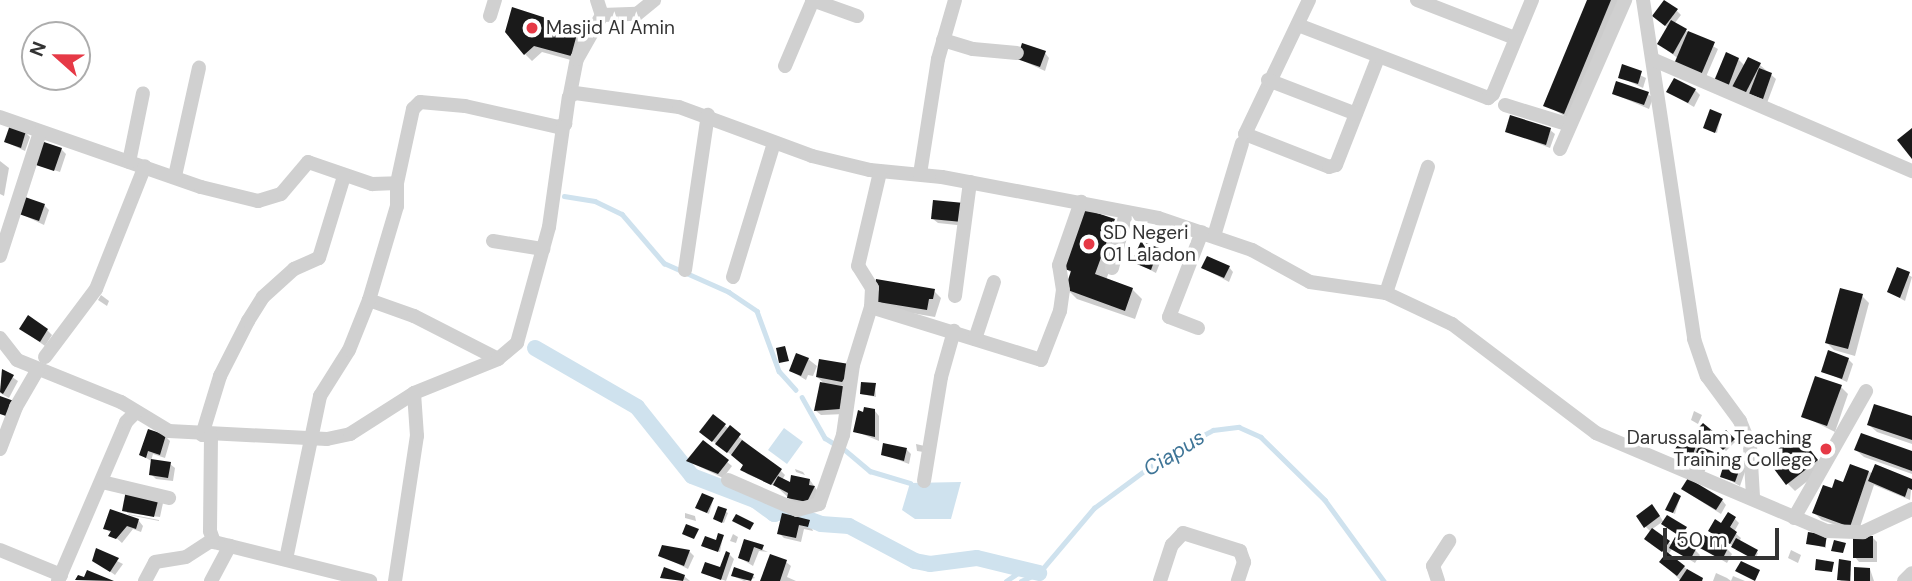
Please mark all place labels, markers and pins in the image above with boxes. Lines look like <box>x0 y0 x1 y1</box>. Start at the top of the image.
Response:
place label: Masjid Al Amin <box>546 17 675 39</box>
marker: Masjid Al Amin <box>524 20 540 36</box>
place label: SD Negeri 01 Laladon <box>1103 222 1196 266</box>
marker: SD Negeri 01 Laladon <box>1081 236 1097 252</box>
place label: Darussalam Teaching Training College <box>1627 427 1812 471</box>
marker: Darussalam Teaching Training College <box>1818 441 1834 457</box>

